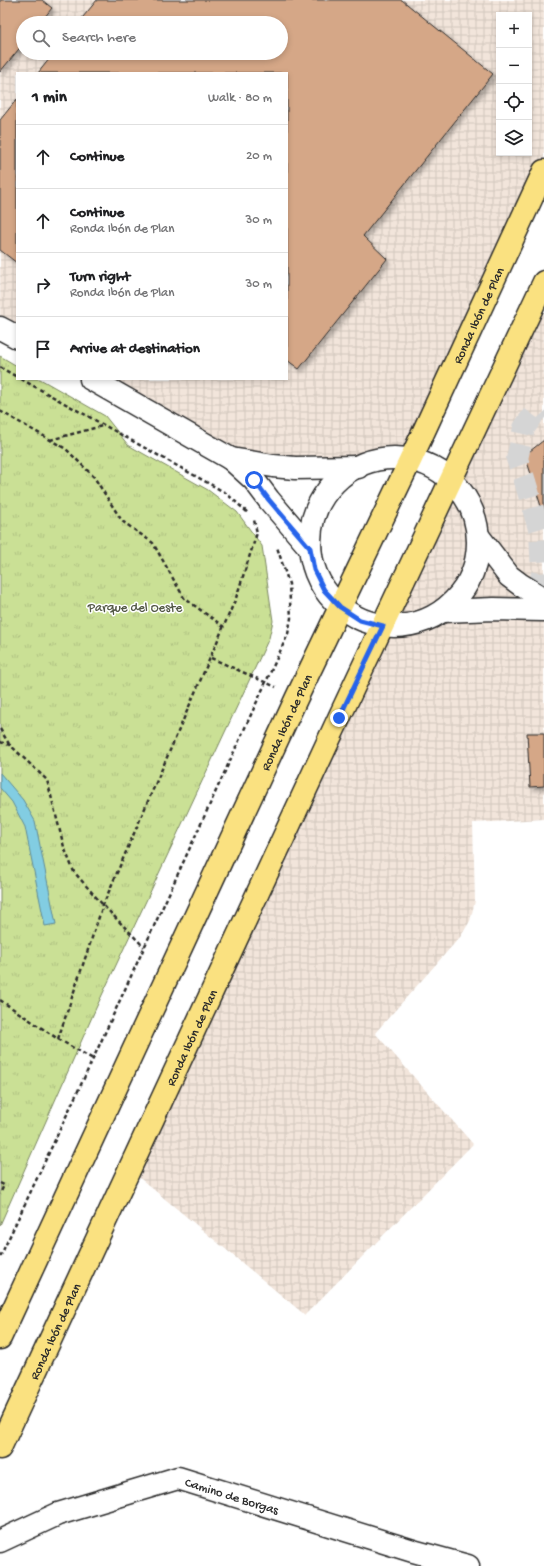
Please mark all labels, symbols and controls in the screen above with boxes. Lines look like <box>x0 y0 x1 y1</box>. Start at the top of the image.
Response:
map controls <box>496 12 532 156</box>
button: + <box>496 12 532 48</box>
search box <box>16 16 288 60</box>
icon: search <box>30 27 52 49</box>
text: Search here <box>62 29 136 47</box>
button: − <box>496 48 532 84</box>
button: locate <box>496 84 532 120</box>
text: 1 min <box>32 88 67 108</box>
text: Walk · 80 m <box>208 91 272 106</box>
button: layers <box>496 120 532 156</box>
icon: ahead <box>32 146 54 168</box>
text: Continue <box>70 148 124 166</box>
text: 20 m <box>246 149 272 164</box>
text: Continue <box>70 204 124 222</box>
icon: ahead <box>32 210 54 232</box>
text: 30 m <box>246 213 272 228</box>
text: Ronda Ibón de Plan <box>70 222 174 237</box>
street label: Ronda Ibón de Plan <box>451 265 509 367</box>
text: Turn right <box>70 268 130 286</box>
icon: right <box>32 274 54 296</box>
text: 30 m <box>246 277 272 292</box>
text: Ronda Ibón de Plan <box>70 286 174 301</box>
icon: arrive <box>32 338 54 360</box>
text: Arrive at destination <box>70 340 200 358</box>
route start <box>245 471 263 489</box>
park label: Parque del Oeste <box>87 601 182 616</box>
street label: Ronda Ibón de Plan <box>259 672 317 774</box>
route end <box>330 709 348 727</box>
street label: Ronda Ibón de Plan <box>164 987 222 1089</box>
street label: Ronda Ibón de Plan <box>28 1281 86 1383</box>
street label: Camino de Borgas <box>183 1476 281 1519</box>

